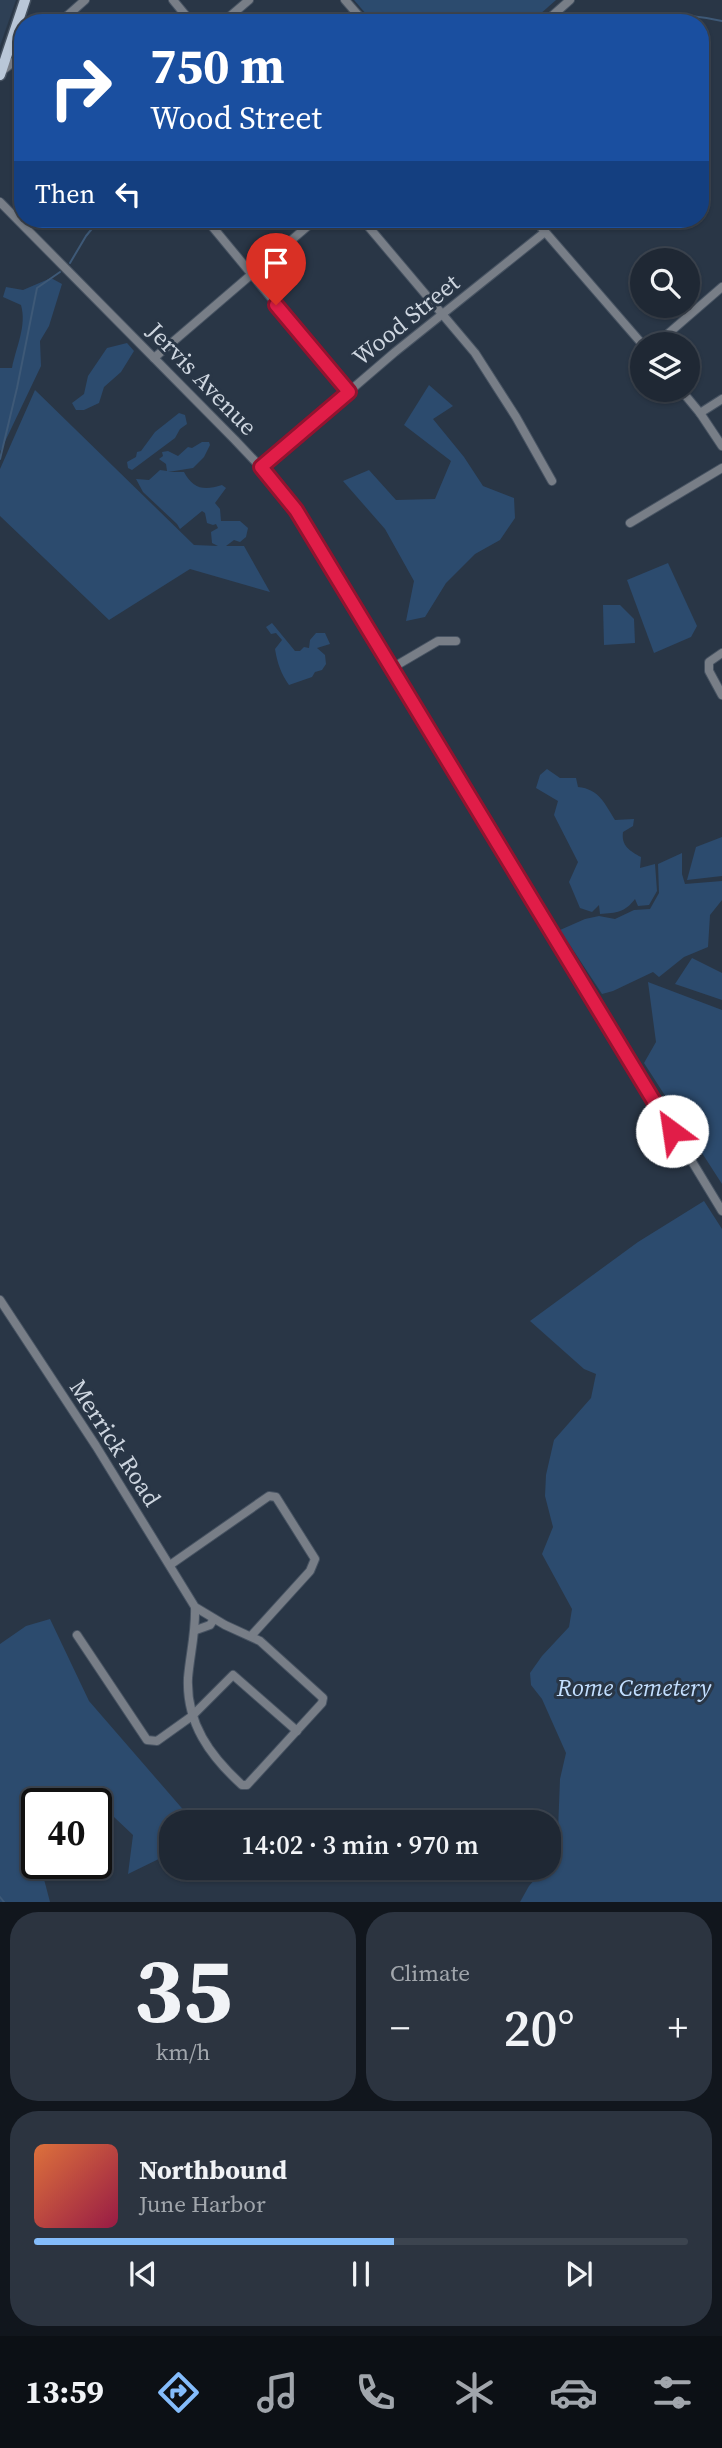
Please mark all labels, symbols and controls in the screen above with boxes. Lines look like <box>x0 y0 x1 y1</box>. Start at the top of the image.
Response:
text: 750 m <box>150 32 285 99</box>
icon: right <box>35 42 126 133</box>
text: Wood Street <box>150 96 322 140</box>
icon: left <box>109 175 147 213</box>
text: Then <box>35 176 95 212</box>
pin <box>246 233 306 305</box>
icon: arrive <box>257 244 295 282</box>
map controls <box>630 248 700 402</box>
button: search <box>630 248 700 318</box>
street label: Wood Street <box>345 266 466 373</box>
street label: Jervis Avenue <box>139 314 265 442</box>
button: layers <box>630 332 700 402</box>
position arrow <box>635 1094 709 1168</box>
street label: Merrick Road <box>62 1373 169 1513</box>
park label: Rome Cemetery <box>556 1671 712 1704</box>
speed limit sign: 40 <box>21 1788 112 1879</box>
text: 14:02 · 3 min · 970 m <box>241 1827 479 1863</box>
text: 35 <box>134 1928 232 2052</box>
text: Climate <box>390 1957 470 1989</box>
text: 20° <box>503 1992 575 2063</box>
text: − <box>390 2002 410 2054</box>
text: + <box>668 2002 688 2054</box>
text: km/h <box>156 2036 210 2068</box>
text: Northbound <box>139 2152 287 2188</box>
text: June Harbor <box>139 2188 266 2220</box>
icon: previous <box>124 2255 162 2293</box>
icon: pause <box>342 2255 380 2293</box>
icon: next <box>560 2255 598 2293</box>
icon: directions <box>154 2368 203 2417</box>
icon: music <box>253 2368 302 2417</box>
icon: phone <box>351 2368 400 2417</box>
icon: climate <box>450 2368 499 2417</box>
icon: car <box>549 2368 598 2417</box>
icon: filters <box>648 2368 697 2417</box>
text: 13:59 <box>25 2370 104 2414</box>

